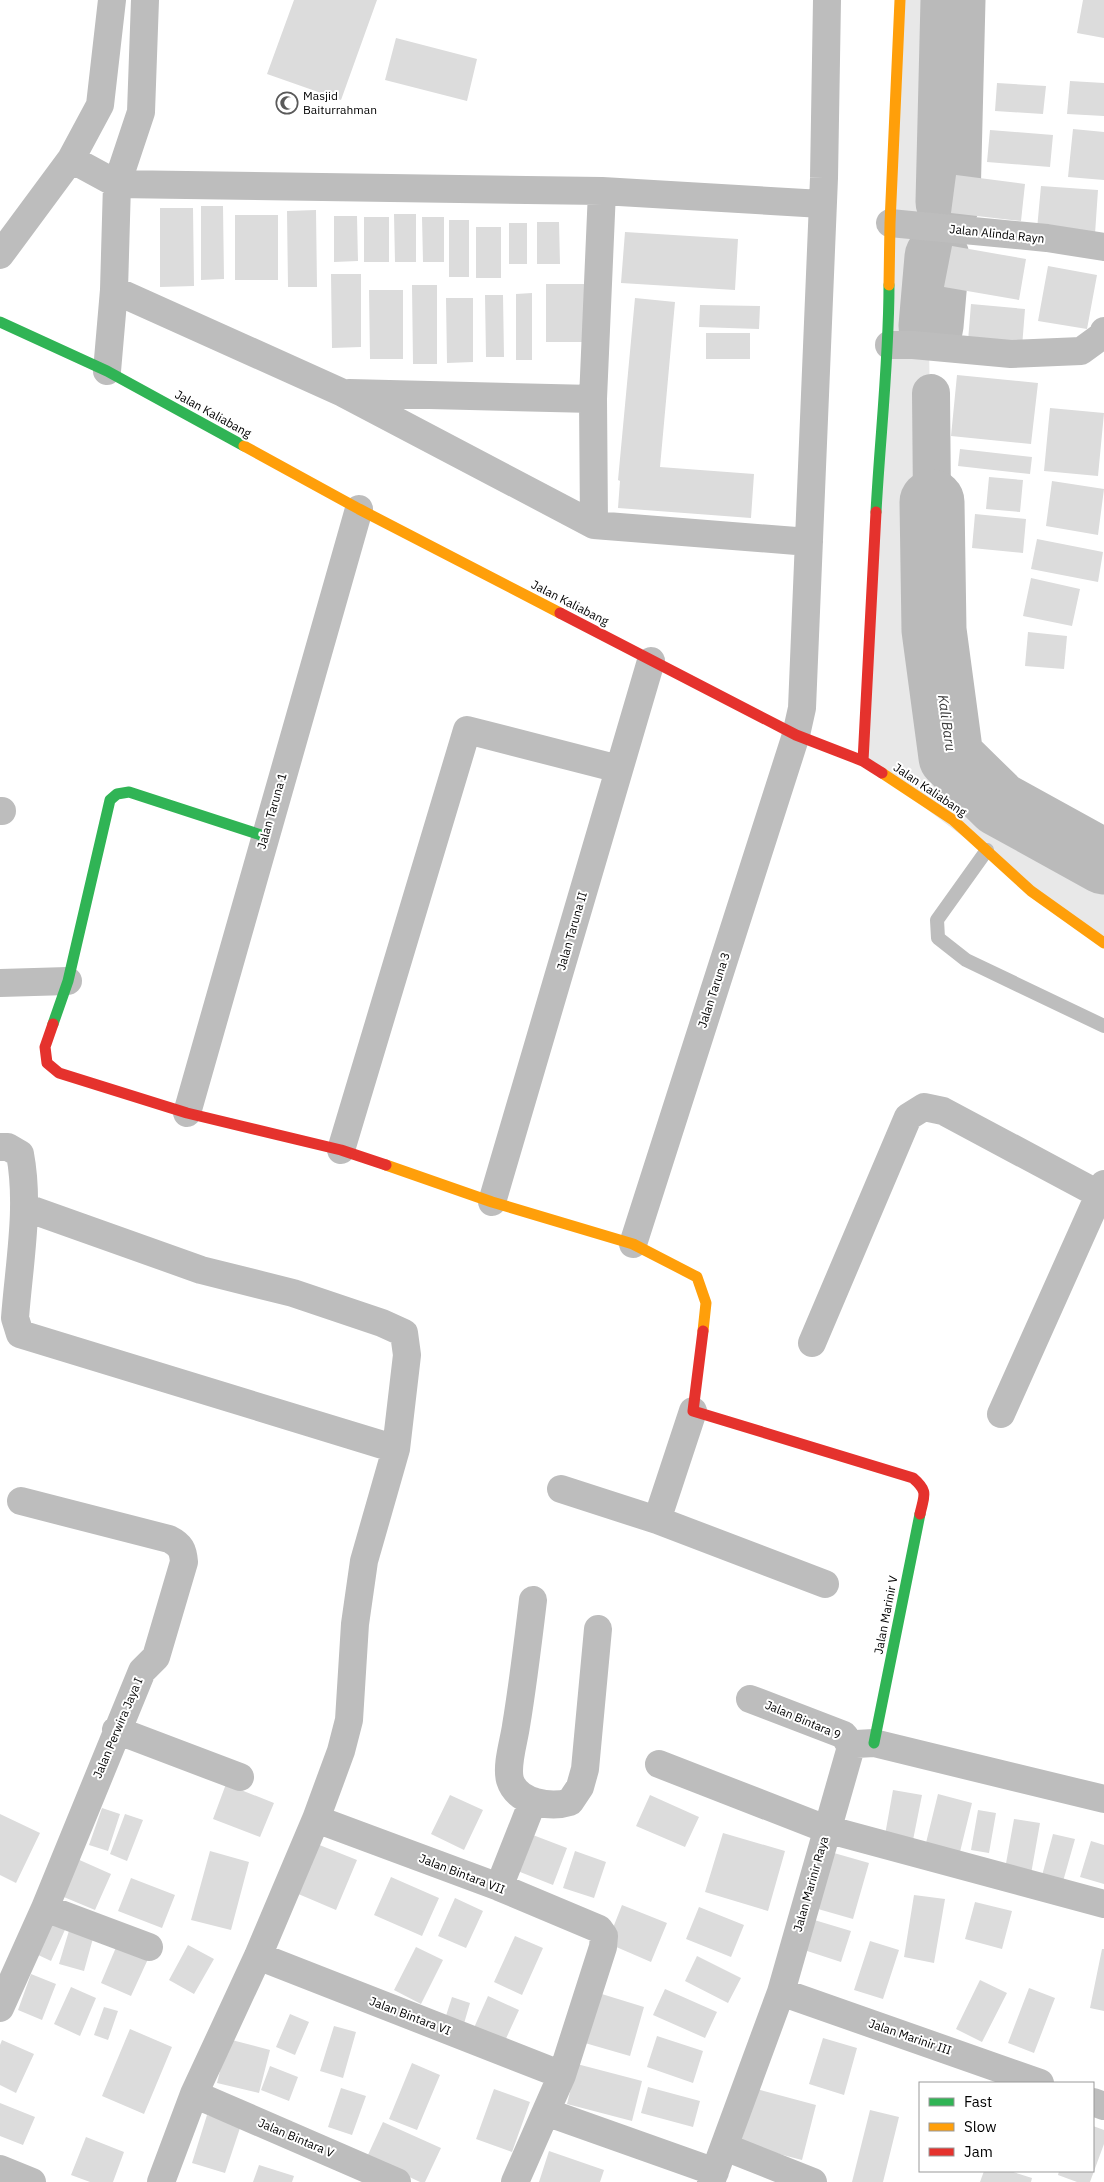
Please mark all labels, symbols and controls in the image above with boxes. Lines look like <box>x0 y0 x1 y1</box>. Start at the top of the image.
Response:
place label: Masjid Baiturrahman <box>303 88 377 117</box>
mosque icon: Masjid Baiturrahman <box>275 91 299 115</box>
street label: Jalan Alinda Rayn <box>949 221 1045 246</box>
street label: Jalan Kaliabang <box>172 386 255 441</box>
street label: Jalan Kaliabang <box>529 577 612 629</box>
water label: Kali Baru <box>934 694 960 752</box>
street label: Jalan Kaliabang <box>891 760 970 820</box>
street label: Jalan Taruna 1 <box>253 771 290 851</box>
street label: Jalan Taruna II <box>553 890 590 972</box>
street label: Jalan Taruna 3 <box>694 950 733 1030</box>
street label: Jalan Marinir V <box>871 1574 901 1655</box>
street label: Jalan Perwira Jaya I <box>90 1675 146 1780</box>
street label: Jalan Bintara 9 <box>763 1697 843 1742</box>
street label: Jalan Marinir Raya <box>790 1834 831 1933</box>
street label: Jalan Bintara VII <box>417 1850 507 1897</box>
street label: Jalan Bintara VI <box>367 1993 453 2038</box>
street label: Jalan Marinir III <box>867 2015 954 2058</box>
legend <box>919 2082 1094 2172</box>
text: Fast <box>964 2092 992 2111</box>
street label: Jalan Bintara V <box>256 2115 337 2161</box>
text: Slow <box>964 2117 997 2136</box>
text: Jam <box>964 2142 993 2161</box>

